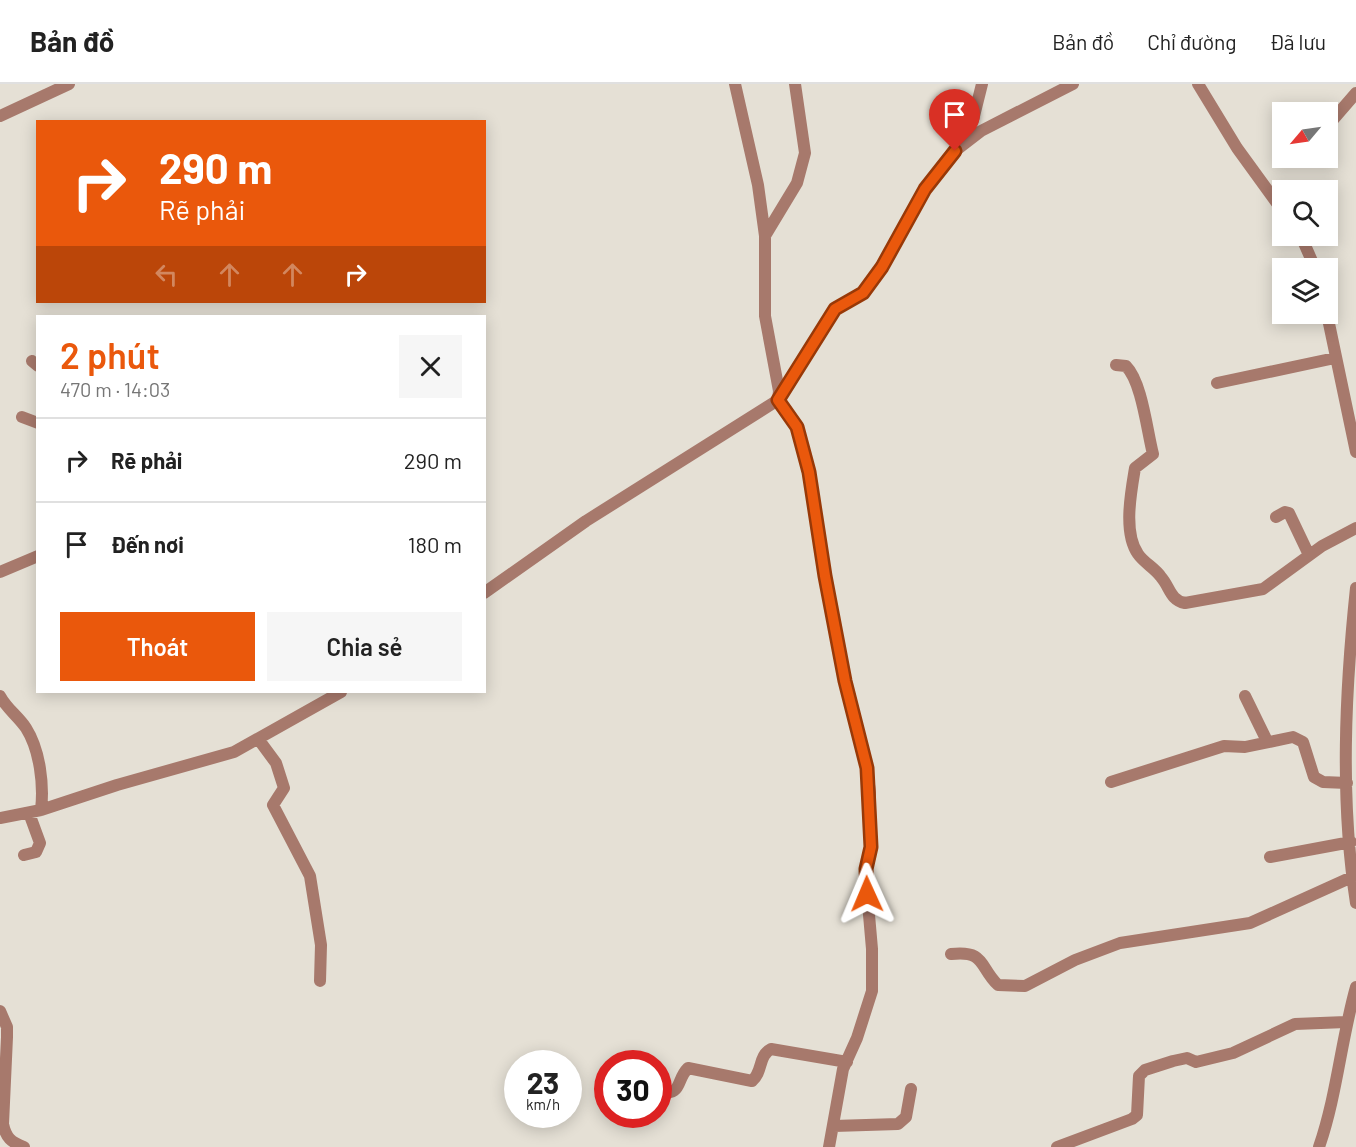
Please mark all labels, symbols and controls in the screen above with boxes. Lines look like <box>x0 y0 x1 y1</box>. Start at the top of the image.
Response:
text: Bản đồ <box>30 24 114 58</box>
text: Bản đồ <box>1052 29 1114 54</box>
text: Chỉ đường <box>1147 29 1236 54</box>
text: Đã lưu <box>1269 29 1326 54</box>
pin <box>929 89 980 151</box>
icon: arrive <box>938 98 971 131</box>
north arrow <box>1272 102 1338 168</box>
map controls <box>1272 102 1338 324</box>
text: 290 m <box>159 142 272 192</box>
icon: right <box>60 144 138 222</box>
button: search <box>1272 180 1338 246</box>
text: Rẽ phải <box>159 193 245 225</box>
icon: left <box>150 258 183 291</box>
icon: ahead <box>213 258 246 291</box>
icon: ahead <box>276 258 309 291</box>
icon: right <box>339 258 372 291</box>
button: layers <box>1272 258 1338 324</box>
text: 2 phút <box>60 333 160 376</box>
button: close <box>399 335 462 398</box>
text: 470 m · 14:03 <box>60 377 170 401</box>
icon: right <box>60 444 93 477</box>
text: Rẽ phải <box>111 447 182 473</box>
text: 290 m <box>404 447 462 473</box>
icon: arrive <box>60 528 93 561</box>
text: Đến nơi <box>111 531 184 557</box>
text: 180 m <box>408 531 462 557</box>
button: Thoát <box>60 612 255 681</box>
button: Chia sẻ <box>267 612 462 681</box>
position arrow <box>835 862 899 926</box>
speed limit sign: 30 <box>594 1050 672 1128</box>
text: 23 <box>527 1064 559 1100</box>
text: km/h <box>526 1095 560 1113</box>

